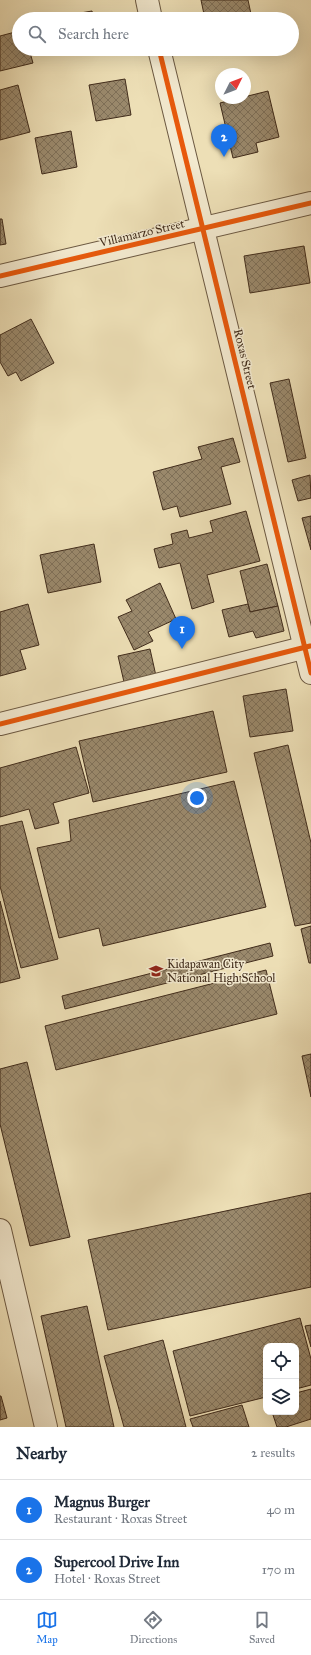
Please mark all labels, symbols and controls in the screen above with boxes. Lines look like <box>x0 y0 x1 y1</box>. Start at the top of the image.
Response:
search box <box>12 12 299 56</box>
icon: search <box>26 23 48 45</box>
text: Search here <box>58 25 129 43</box>
north arrow <box>215 68 251 104</box>
pin: 2 <box>211 124 237 157</box>
street label: Villamarzo Street <box>97 216 187 250</box>
street label: Roxas Street <box>231 327 259 391</box>
pin: 1 <box>169 616 195 649</box>
your location <box>187 788 207 808</box>
place label: Kidapawan City National High School <box>167 957 276 986</box>
school or university icon: Kidapawan City National High School <box>148 963 164 979</box>
map controls <box>263 1343 299 1415</box>
button: locate <box>263 1343 299 1379</box>
button: layers <box>263 1379 299 1415</box>
text: Nearby <box>16 1443 67 1464</box>
text: 2 results <box>251 1445 295 1461</box>
text: Magnus Burger <box>54 1493 150 1511</box>
text: 1 <box>26 1502 32 1518</box>
text: 40 m <box>266 1502 295 1518</box>
text: Restaurant · Roxas Street <box>54 1511 187 1527</box>
text: Supercool Drive Inn <box>54 1553 179 1571</box>
text: 2 <box>26 1562 32 1578</box>
text: 170 m <box>262 1562 295 1578</box>
text: Hotel · Roxas Street <box>54 1571 160 1587</box>
tab: Map <box>36 1609 58 1646</box>
tab: Directions <box>130 1609 177 1646</box>
tab: Saved <box>249 1609 275 1646</box>

